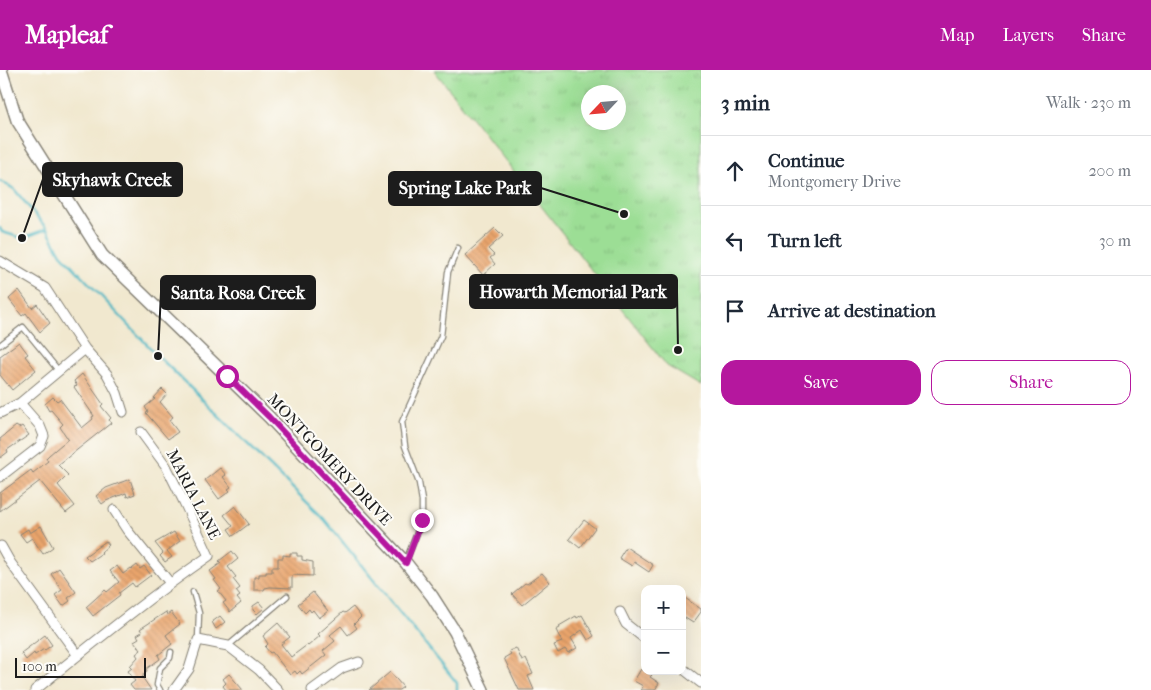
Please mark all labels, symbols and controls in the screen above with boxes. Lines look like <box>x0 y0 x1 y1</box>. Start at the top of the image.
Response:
text: Mapleaf <box>25 21 108 49</box>
text: Map <box>940 25 974 46</box>
text: Layers <box>1002 25 1054 46</box>
text: Share <box>1082 25 1126 46</box>
north arrow <box>581 85 626 130</box>
text: 3 min <box>721 91 770 115</box>
text: Walk · 230 m <box>1046 93 1131 112</box>
text: Continue <box>768 150 844 172</box>
icon: ahead <box>721 157 749 185</box>
text: 200 m <box>1088 161 1131 180</box>
callout: Skyhawk Creek <box>43 163 182 196</box>
text: Skyhawk Creek <box>52 170 172 191</box>
callout: Spring Lake Park <box>389 172 541 205</box>
text: Montgomery Drive <box>768 172 901 191</box>
text: Spring Lake Park <box>399 178 532 199</box>
icon: left <box>721 227 749 255</box>
text: Turn left <box>768 230 842 252</box>
text: 30 m <box>1099 231 1131 250</box>
callout: Howarth Memorial Park <box>470 275 677 308</box>
callout: Santa Rosa Creek <box>161 276 315 309</box>
text: Howarth Memorial Park <box>479 282 667 303</box>
text: Santa Rosa Creek <box>171 283 306 304</box>
icon: arrive <box>721 297 749 325</box>
text: Arrive at destination <box>768 300 936 322</box>
button: Save <box>721 360 921 405</box>
button: Share <box>931 360 1131 405</box>
route start <box>216 365 239 388</box>
street label: MONTGOMERY DRIVE <box>264 390 396 529</box>
street label: MARIA LANE <box>163 446 225 543</box>
route end <box>411 509 434 532</box>
map controls <box>641 585 686 675</box>
button: + <box>641 585 686 630</box>
button: − <box>641 630 686 675</box>
scale bar <box>15 655 146 678</box>
text: 100 m <box>22 658 57 675</box>

